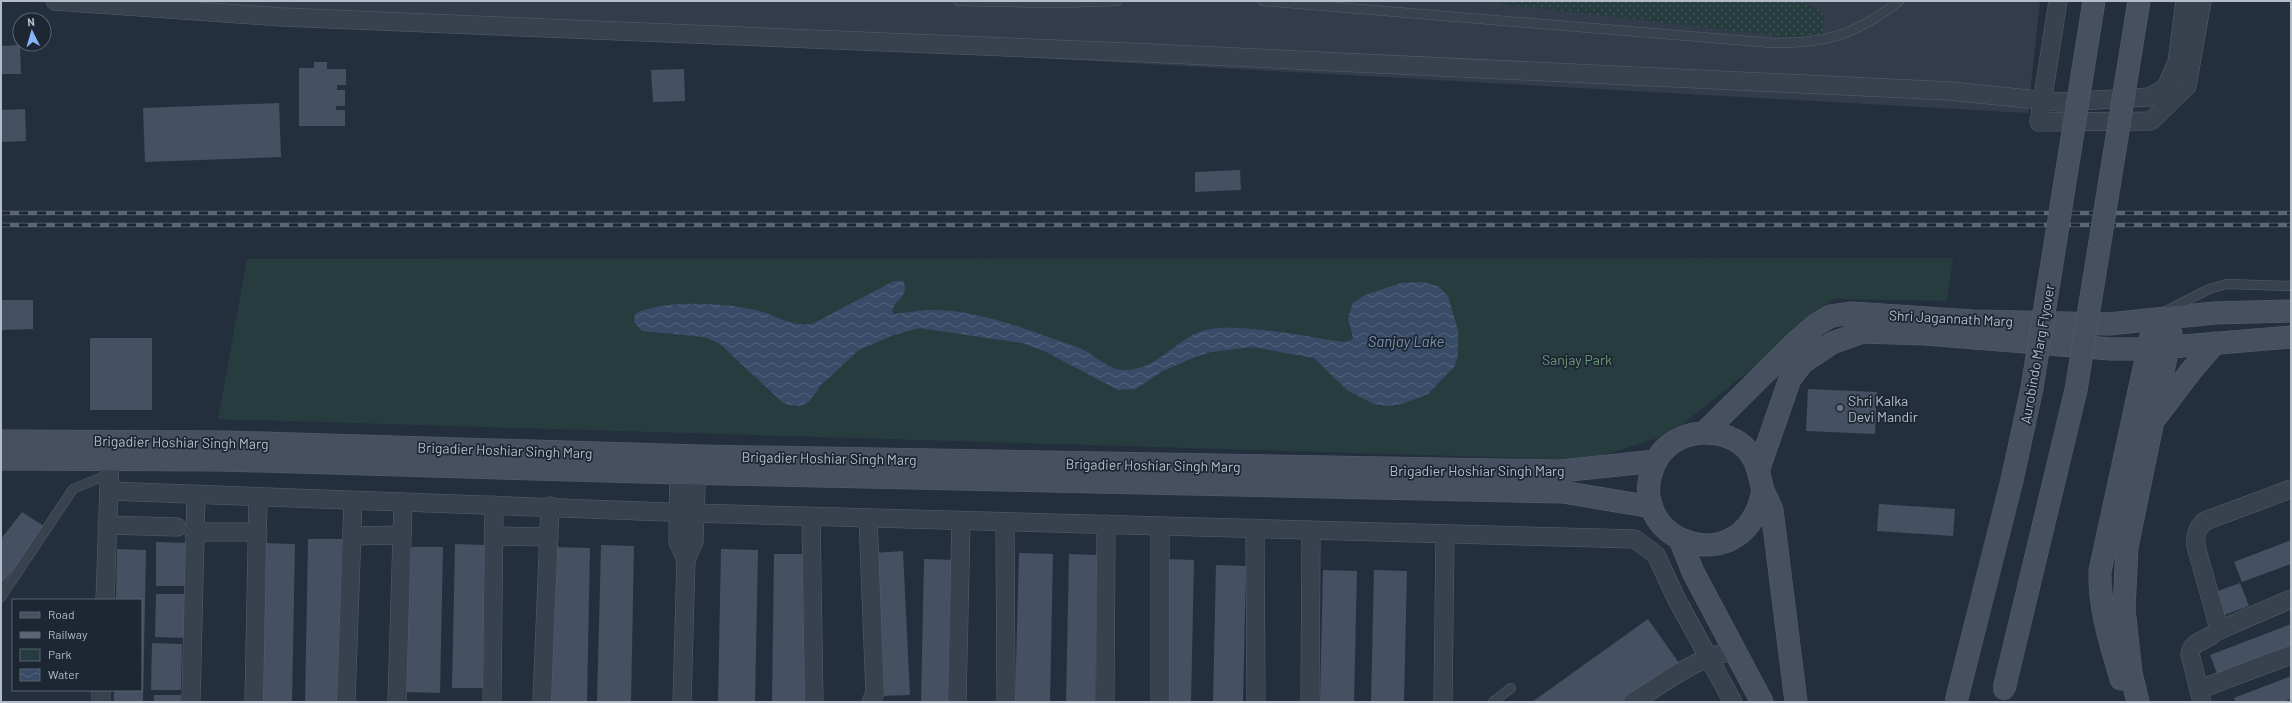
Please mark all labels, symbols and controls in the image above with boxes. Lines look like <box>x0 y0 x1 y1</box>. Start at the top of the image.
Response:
north arrow <box>12 12 52 52</box>
text: N <box>27 15 35 28</box>
street label: Aurobindo Marg Flyover <box>2016 283 2058 425</box>
street label: Shri Jagannath Marg <box>1888 306 2014 330</box>
water label: Sanjay Lake <box>1368 332 1444 350</box>
park label: Sanjay Park <box>1542 351 1612 368</box>
place label: Shri Kalka Devi Mandir <box>1848 392 1918 425</box>
marker: Shri Kalka Devi Mandir <box>1835 403 1845 413</box>
street label: Brigadier Hoshiar Singh Marg <box>93 432 269 452</box>
street label: Brigadier Hoshiar Singh Marg <box>417 438 593 462</box>
street label: Brigadier Hoshiar Singh Marg <box>741 448 917 468</box>
street label: Brigadier Hoshiar Singh Marg <box>1065 455 1241 475</box>
street label: Brigadier Hoshiar Singh Marg <box>1389 462 1565 479</box>
legend <box>12 599 142 691</box>
text: Road <box>48 607 75 621</box>
text: Railway <box>48 627 88 641</box>
text: Park <box>48 647 72 661</box>
text: Water <box>48 667 80 681</box>

